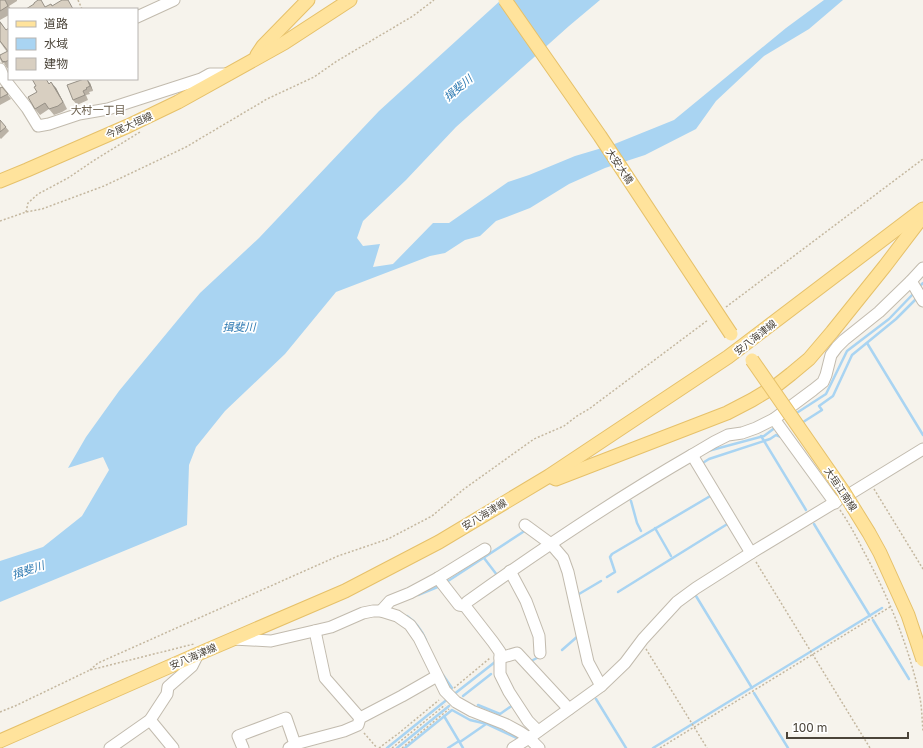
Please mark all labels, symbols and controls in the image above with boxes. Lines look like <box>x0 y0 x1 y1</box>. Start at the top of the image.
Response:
legend <box>8 8 138 80</box>
text: 道路 <box>44 16 68 31</box>
text: 水域 <box>44 36 68 51</box>
text: 建物 <box>44 56 68 71</box>
water label: 揖斐川 <box>441 71 475 103</box>
district label: 大村一丁目 <box>71 103 126 116</box>
street label: 今尾大垣線 <box>104 109 154 141</box>
street label: 大安大橋 <box>604 146 636 186</box>
street label: 安八海津線 <box>732 317 778 357</box>
water label: 揖斐川 <box>223 320 256 333</box>
street label: 大垣江南線 <box>822 465 860 513</box>
street label: 安八海津線 <box>459 496 509 532</box>
water label: 揖斐川 <box>10 558 46 581</box>
street label: 安八海津線 <box>168 641 218 671</box>
scale bar <box>787 714 908 740</box>
text: 100 m <box>793 720 827 735</box>

